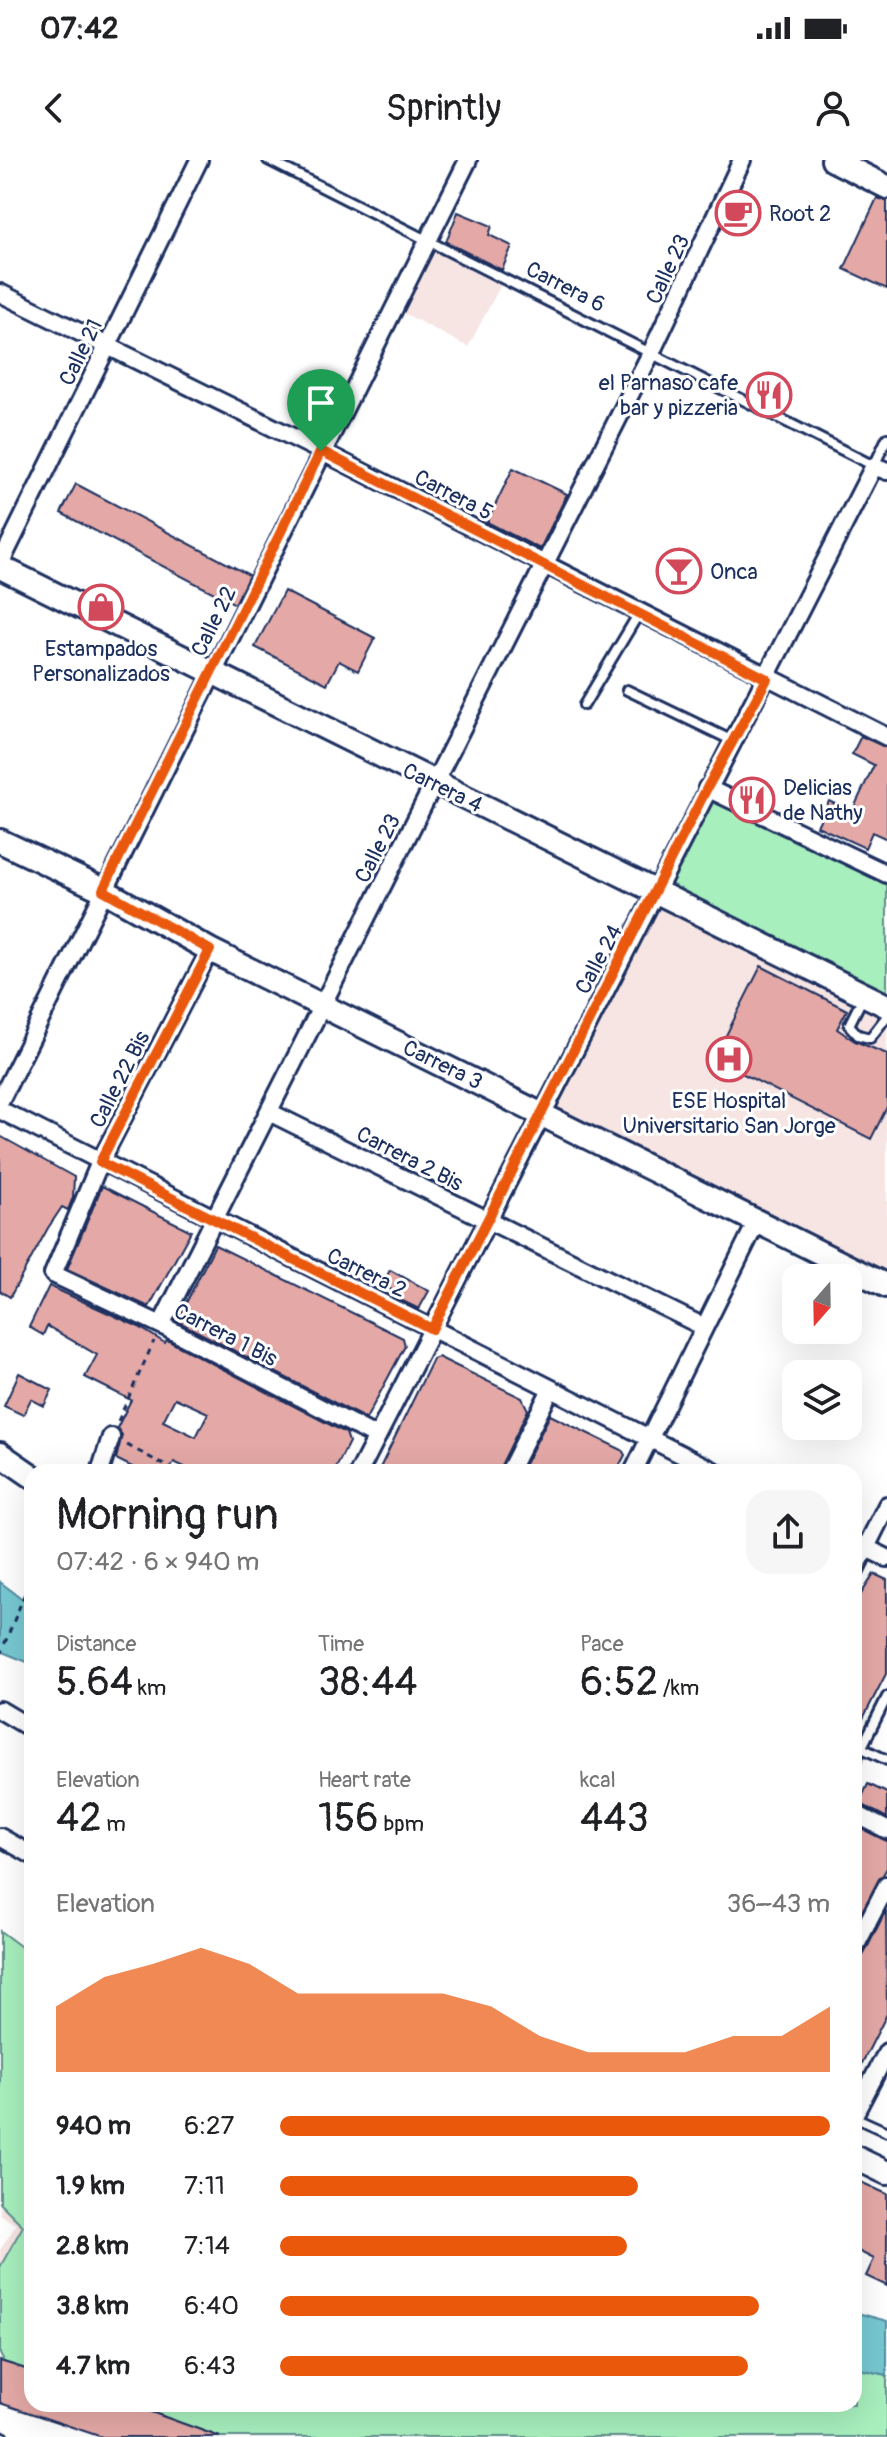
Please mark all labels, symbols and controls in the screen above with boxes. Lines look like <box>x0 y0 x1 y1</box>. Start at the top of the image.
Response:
text: 07:42 <box>40 10 119 47</box>
icon: back <box>32 86 76 130</box>
text: Sprintly <box>386 86 501 131</box>
icon: person <box>811 86 855 130</box>
cafe icon: Root 2 <box>714 189 762 237</box>
place label: Root 2 <box>769 200 831 228</box>
street label: Calle 23 <box>640 230 696 309</box>
street label: Carrera 6 <box>521 255 610 319</box>
street label: Calle 21 <box>53 314 109 390</box>
pin <box>287 369 355 451</box>
place label: el Parnaso cafe bar y pizzeria <box>599 369 738 422</box>
restaurant icon: el Parnaso cafe bar y pizzeria <box>745 371 793 419</box>
icon: arrive <box>299 381 343 425</box>
street label: Carrera 5 <box>409 463 498 527</box>
bar icon: Onca <box>655 547 703 595</box>
place label: Onca <box>710 558 758 586</box>
street label: Calle 22 <box>185 582 243 661</box>
shop icon: Estampados Personalizados <box>77 583 125 631</box>
place label: Estampados Personalizados <box>32 635 170 688</box>
street label: Carrera 4 <box>398 757 487 819</box>
place label: Delicias de Nathy <box>783 774 863 827</box>
restaurant icon: Delicias de Nathy <box>728 776 776 824</box>
street label: Calle 23 <box>349 809 407 888</box>
street label: Calle 24 <box>569 920 629 999</box>
street label: Calle 22 Bis <box>83 1026 156 1133</box>
street label: Carrera 3 <box>398 1034 487 1096</box>
hospital icon: ESE Hospital Universitario San Jorge <box>705 1035 753 1083</box>
place label: ESE Hospital Universitario San Jorge <box>622 1087 836 1140</box>
street label: Carrera 2 Bis <box>351 1120 468 1198</box>
street label: Carrera 2 <box>322 1242 411 1304</box>
north arrow <box>782 1264 862 1344</box>
map controls <box>782 1264 862 1440</box>
street label: Carrera 1 Bis <box>169 1297 282 1373</box>
button: layers <box>782 1360 862 1440</box>
text: Morning run <box>56 1488 279 1543</box>
button: share <box>746 1490 830 1574</box>
text: 07:42 · 6 × 940 m <box>56 1546 259 1578</box>
text: Distance <box>56 1630 136 1658</box>
text: Time <box>318 1630 364 1658</box>
text: Pace <box>580 1630 624 1658</box>
text: 5.64 <box>56 1658 133 1707</box>
text: 38:44 <box>318 1658 418 1707</box>
text: 6:52 <box>580 1658 658 1707</box>
text: km <box>133 1674 166 1702</box>
text: /km <box>658 1674 699 1702</box>
text: Elevation <box>56 1766 140 1794</box>
text: Heart rate <box>318 1766 411 1794</box>
text: kcal <box>580 1766 616 1794</box>
text: 42 <box>56 1794 102 1843</box>
text: 156 <box>318 1794 379 1843</box>
text: 443 <box>580 1794 649 1843</box>
text: m <box>102 1810 126 1838</box>
text: bpm <box>379 1810 424 1838</box>
text: Elevation <box>56 1888 155 1920</box>
text: 36–43 m <box>727 1888 830 1920</box>
text: 940 m <box>56 2110 131 2142</box>
text: 6:27 <box>184 2110 234 2142</box>
text: 1.9 km <box>56 2170 125 2202</box>
text: 7:11 <box>184 2170 225 2202</box>
text: 2.8 km <box>56 2230 129 2262</box>
text: 7:14 <box>184 2230 230 2262</box>
text: 3.8 km <box>56 2290 129 2322</box>
text: 6:40 <box>184 2290 239 2322</box>
text: 4.7 km <box>56 2350 130 2382</box>
text: 6:43 <box>184 2350 236 2382</box>

